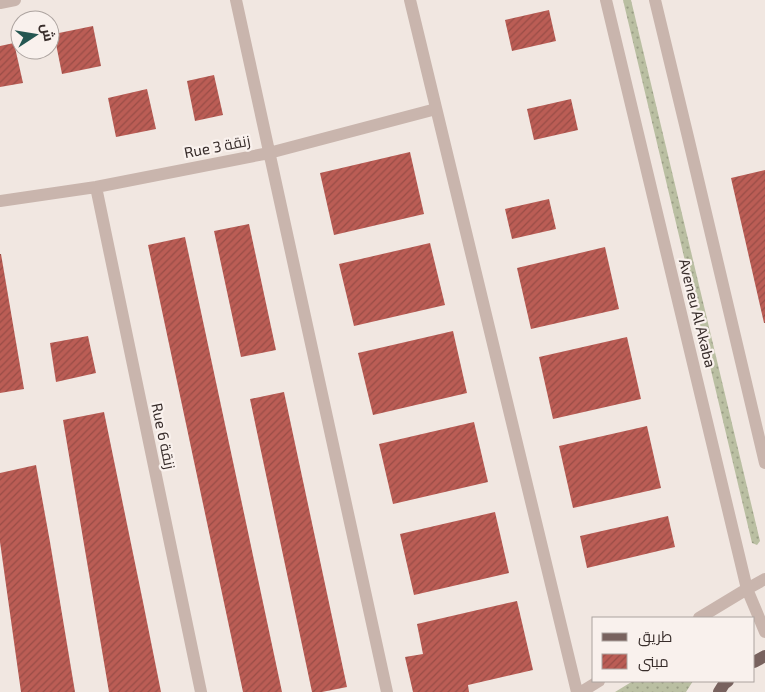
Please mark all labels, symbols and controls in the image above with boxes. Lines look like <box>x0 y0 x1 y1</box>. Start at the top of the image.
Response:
north arrow <box>10 10 60 60</box>
text: ش <box>37 22 58 43</box>
street label: Rue 3 زنقة <box>182 131 252 162</box>
street label: Aveneu Al Akaba <box>676 257 720 369</box>
street label: Rue 6 زنقة <box>147 401 180 471</box>
legend <box>592 617 755 682</box>
text: طريق <box>638 627 672 647</box>
text: مبنى <box>638 652 669 672</box>

